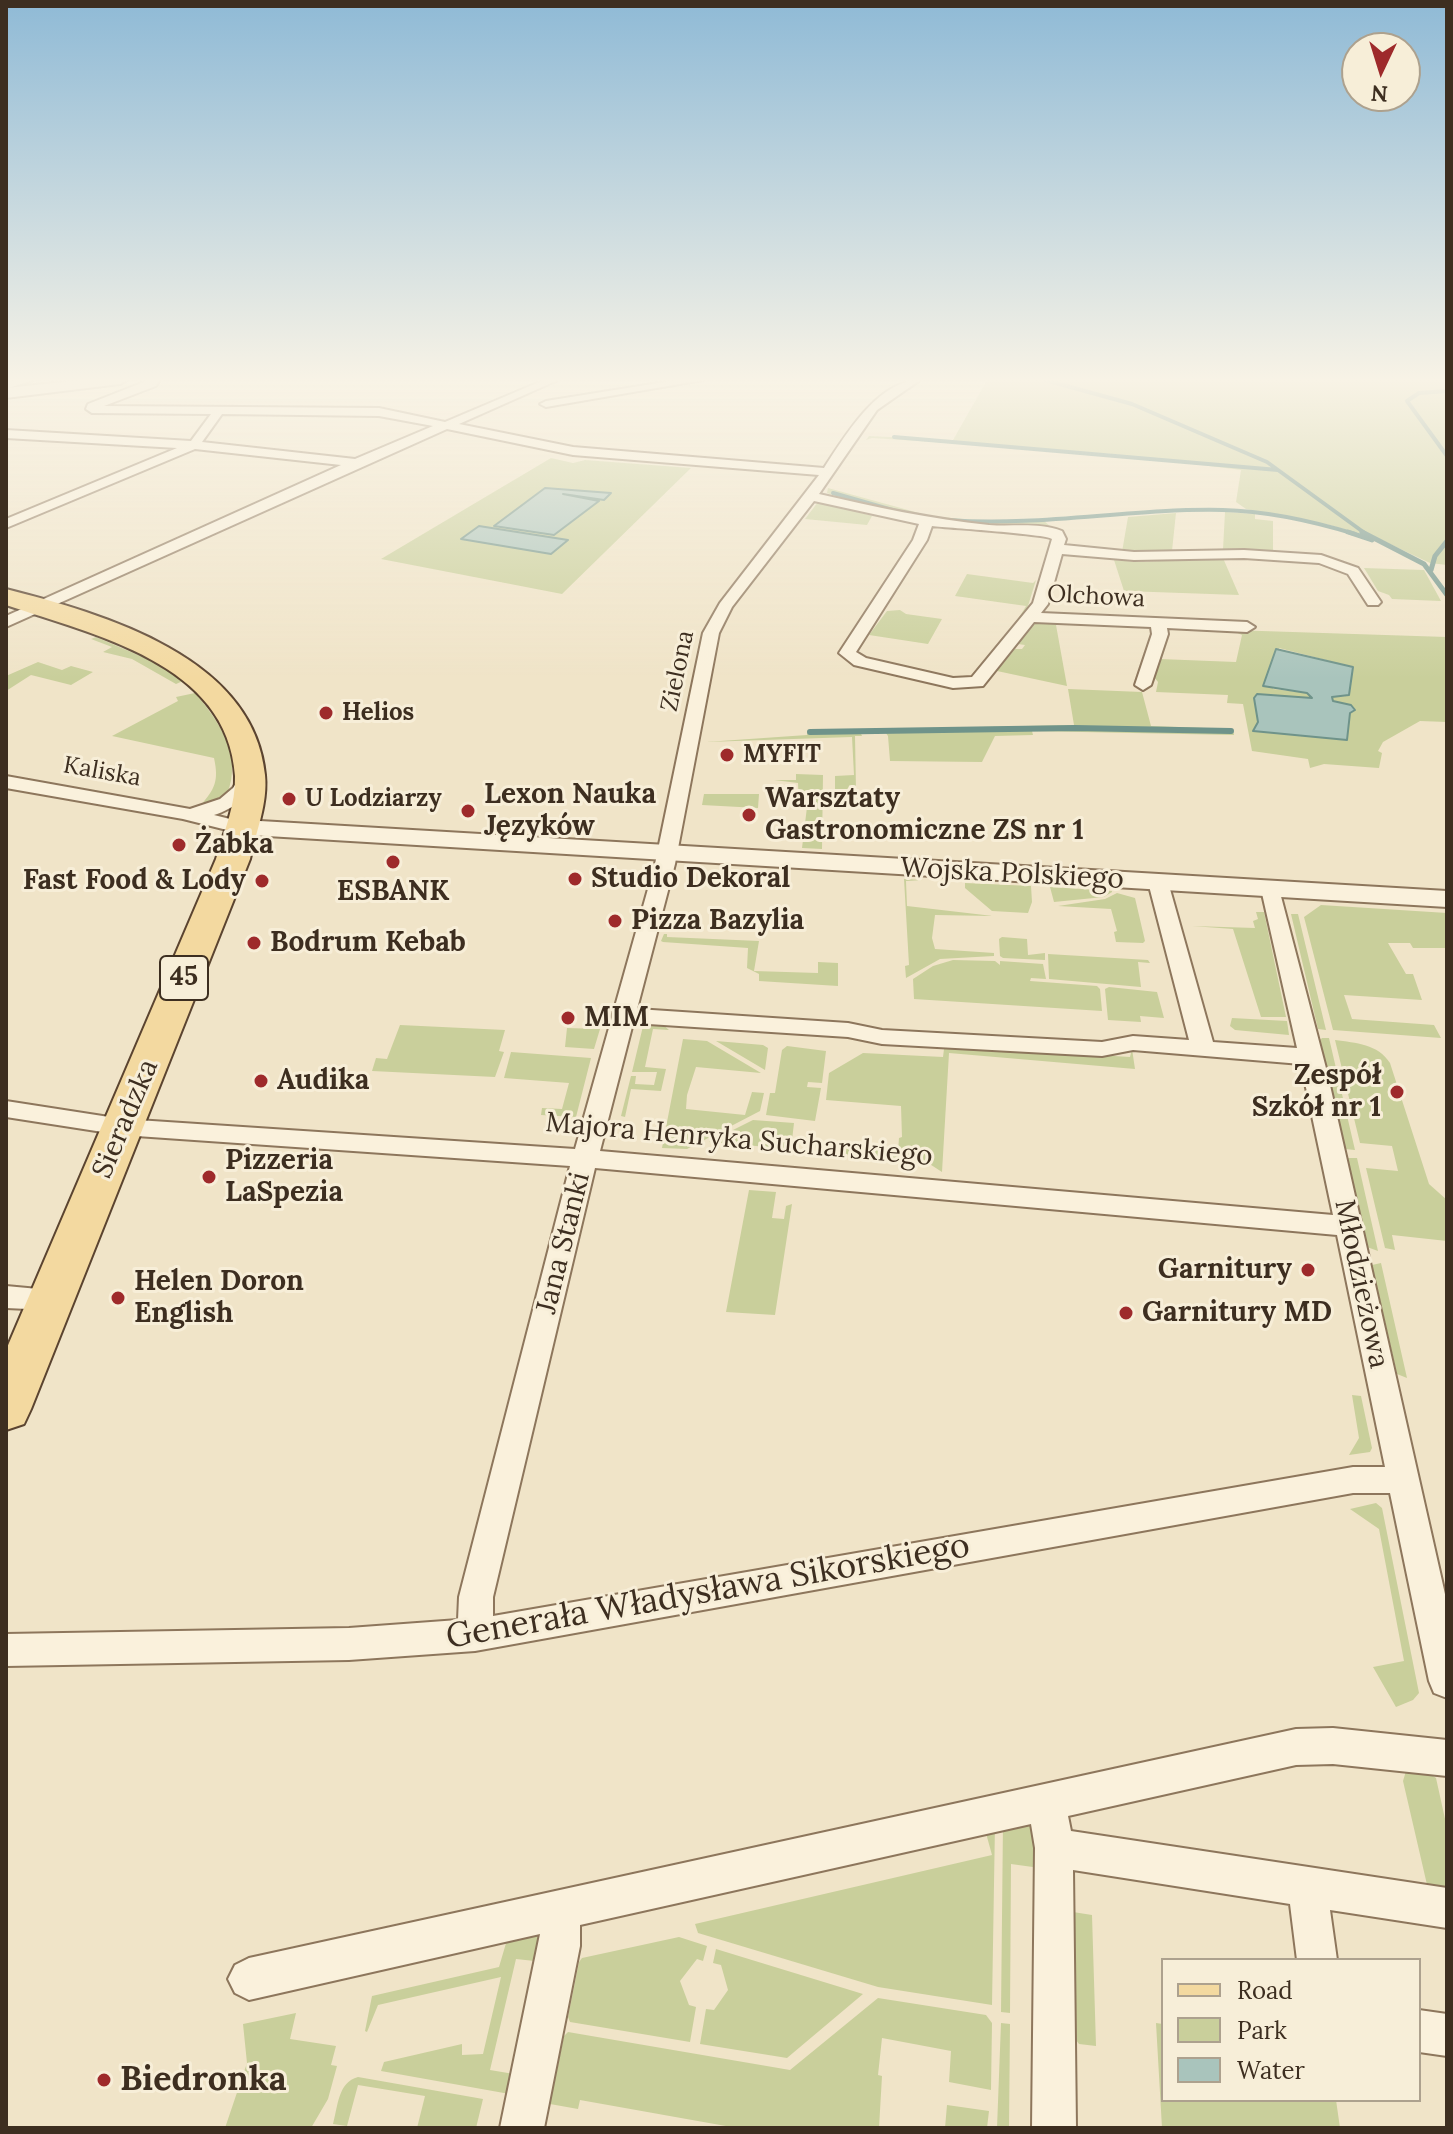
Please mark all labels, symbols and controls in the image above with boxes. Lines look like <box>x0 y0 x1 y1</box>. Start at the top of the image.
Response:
north arrow <box>1341 32 1421 112</box>
text: N <box>1370 79 1389 109</box>
street label: Olchowa <box>1046 580 1146 614</box>
street label: Zielona <box>655 628 701 714</box>
place label: Helios <box>342 699 414 727</box>
marker: Helios <box>317 704 335 722</box>
place label: MYFIT <box>743 741 821 769</box>
marker: MYFIT <box>718 746 736 764</box>
street label: Kaliska <box>61 751 143 793</box>
place label: Lexon Nauka Języków <box>484 778 656 844</box>
place label: Warsztaty Gastronomiczne ZS nr 1 <box>765 782 1084 848</box>
place label: U Lodziarzy <box>305 785 442 813</box>
marker: U Lodziarzy <box>280 790 298 808</box>
marker: Lexon Nauka Języków <box>459 802 477 820</box>
marker: Warsztaty Gastronomiczne ZS nr 1 <box>740 806 758 824</box>
place label: Żabka <box>195 828 274 862</box>
marker: Żabka <box>170 836 188 854</box>
street label: Wojska Polskiego <box>899 851 1125 897</box>
marker: ESBANK <box>384 853 402 871</box>
place label: Studio Dekoral <box>591 862 790 896</box>
place label: Fast Food & Lody <box>23 864 246 898</box>
marker: Studio Dekoral <box>566 870 584 888</box>
marker: Fast Food & Lody <box>253 872 271 890</box>
place label: ESBANK <box>337 875 449 909</box>
place label: Pizza Bazylia <box>631 904 804 938</box>
marker: Pizza Bazylia <box>606 912 624 930</box>
place label: Bodrum Kebab <box>270 926 466 960</box>
marker: Bodrum Kebab <box>245 934 263 952</box>
road number: 45 <box>160 956 208 1000</box>
place label: MIM <box>584 1001 649 1035</box>
marker: MIM <box>559 1009 577 1027</box>
street label: Sieradzka <box>86 1055 166 1183</box>
place label: Zespół Szkół nr 1 <box>1252 1059 1381 1125</box>
place label: Audika <box>277 1064 369 1098</box>
marker: Audika <box>252 1072 270 1090</box>
marker: Zespół Szkół nr 1 <box>1388 1083 1406 1101</box>
street label: Majora Henryka Sucharskiego <box>544 1106 934 1174</box>
place label: Pizzeria LaSpezia <box>225 1144 343 1210</box>
marker: Pizzeria LaSpezia <box>200 1168 218 1186</box>
street label: Jana Stanki <box>530 1169 598 1317</box>
street label: Młodzieżowa <box>1327 1197 1395 1371</box>
place label: Garnitury <box>1158 1253 1292 1287</box>
marker: Garnitury <box>1299 1261 1317 1279</box>
place label: Helen Doron English <box>134 1265 304 1331</box>
marker: Helen Doron English <box>109 1289 127 1307</box>
place label: Garnitury MD <box>1142 1296 1332 1330</box>
marker: Garnitury MD <box>1117 1304 1135 1322</box>
street label: Generała Władysława Sikorskiego <box>443 1526 973 1658</box>
legend <box>1161 1958 1421 2102</box>
text: Road <box>1237 1975 1293 2006</box>
text: Park <box>1237 2015 1287 2046</box>
text: Water <box>1237 2055 1305 2086</box>
place label: Biedronka <box>120 2060 287 2100</box>
marker: Biedronka <box>95 2071 113 2089</box>

